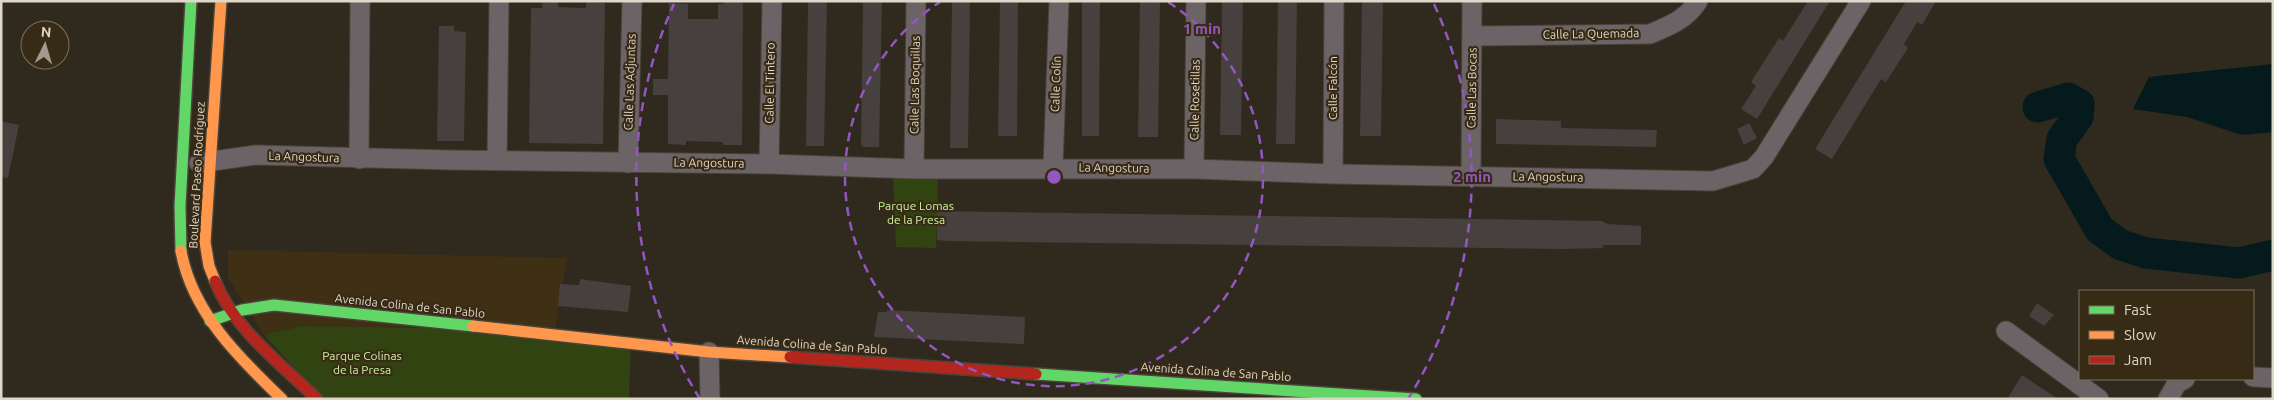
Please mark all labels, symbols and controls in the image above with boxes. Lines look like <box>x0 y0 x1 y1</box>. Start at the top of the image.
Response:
north arrow <box>20 20 70 70</box>
text: 1 min <box>1183 20 1221 37</box>
text: N <box>40 24 52 40</box>
street label: Calle La Quemada <box>1543 26 1639 41</box>
street label: Calle Las Adjuntas <box>621 33 638 131</box>
street label: Calle Las Boquillas <box>907 36 922 134</box>
street label: Calle El Tintero <box>762 42 777 124</box>
street label: Calle Las Bocas <box>1464 47 1479 129</box>
street label: Calle Colín <box>1048 56 1063 112</box>
street label: Calle Falcón <box>1326 56 1339 120</box>
street label: Calle Rosetillas <box>1187 59 1202 141</box>
street label: Boulevard Paseo Rodríguez <box>186 101 207 249</box>
street label: La Angostura <box>268 149 340 164</box>
street label: La Angostura <box>673 155 745 170</box>
street label: La Angostura <box>1078 160 1150 175</box>
centre of rings <box>1045 168 1063 186</box>
text: 2 min <box>1453 168 1491 185</box>
street label: La Angostura <box>1512 169 1584 184</box>
park label: Parque Lomas de la Presa <box>878 199 954 226</box>
legend <box>2079 290 2254 380</box>
street label: Avenida Colina de San Pablo <box>334 291 486 320</box>
text: Fast <box>2124 301 2152 318</box>
text: Slow <box>2124 326 2157 343</box>
street label: Avenida Colina de San Pablo <box>736 333 888 356</box>
park label: Parque Colinas de la Presa <box>322 349 402 376</box>
text: Jam <box>2124 351 2152 368</box>
street label: Avenida Colina de San Pablo <box>1140 360 1292 383</box>

